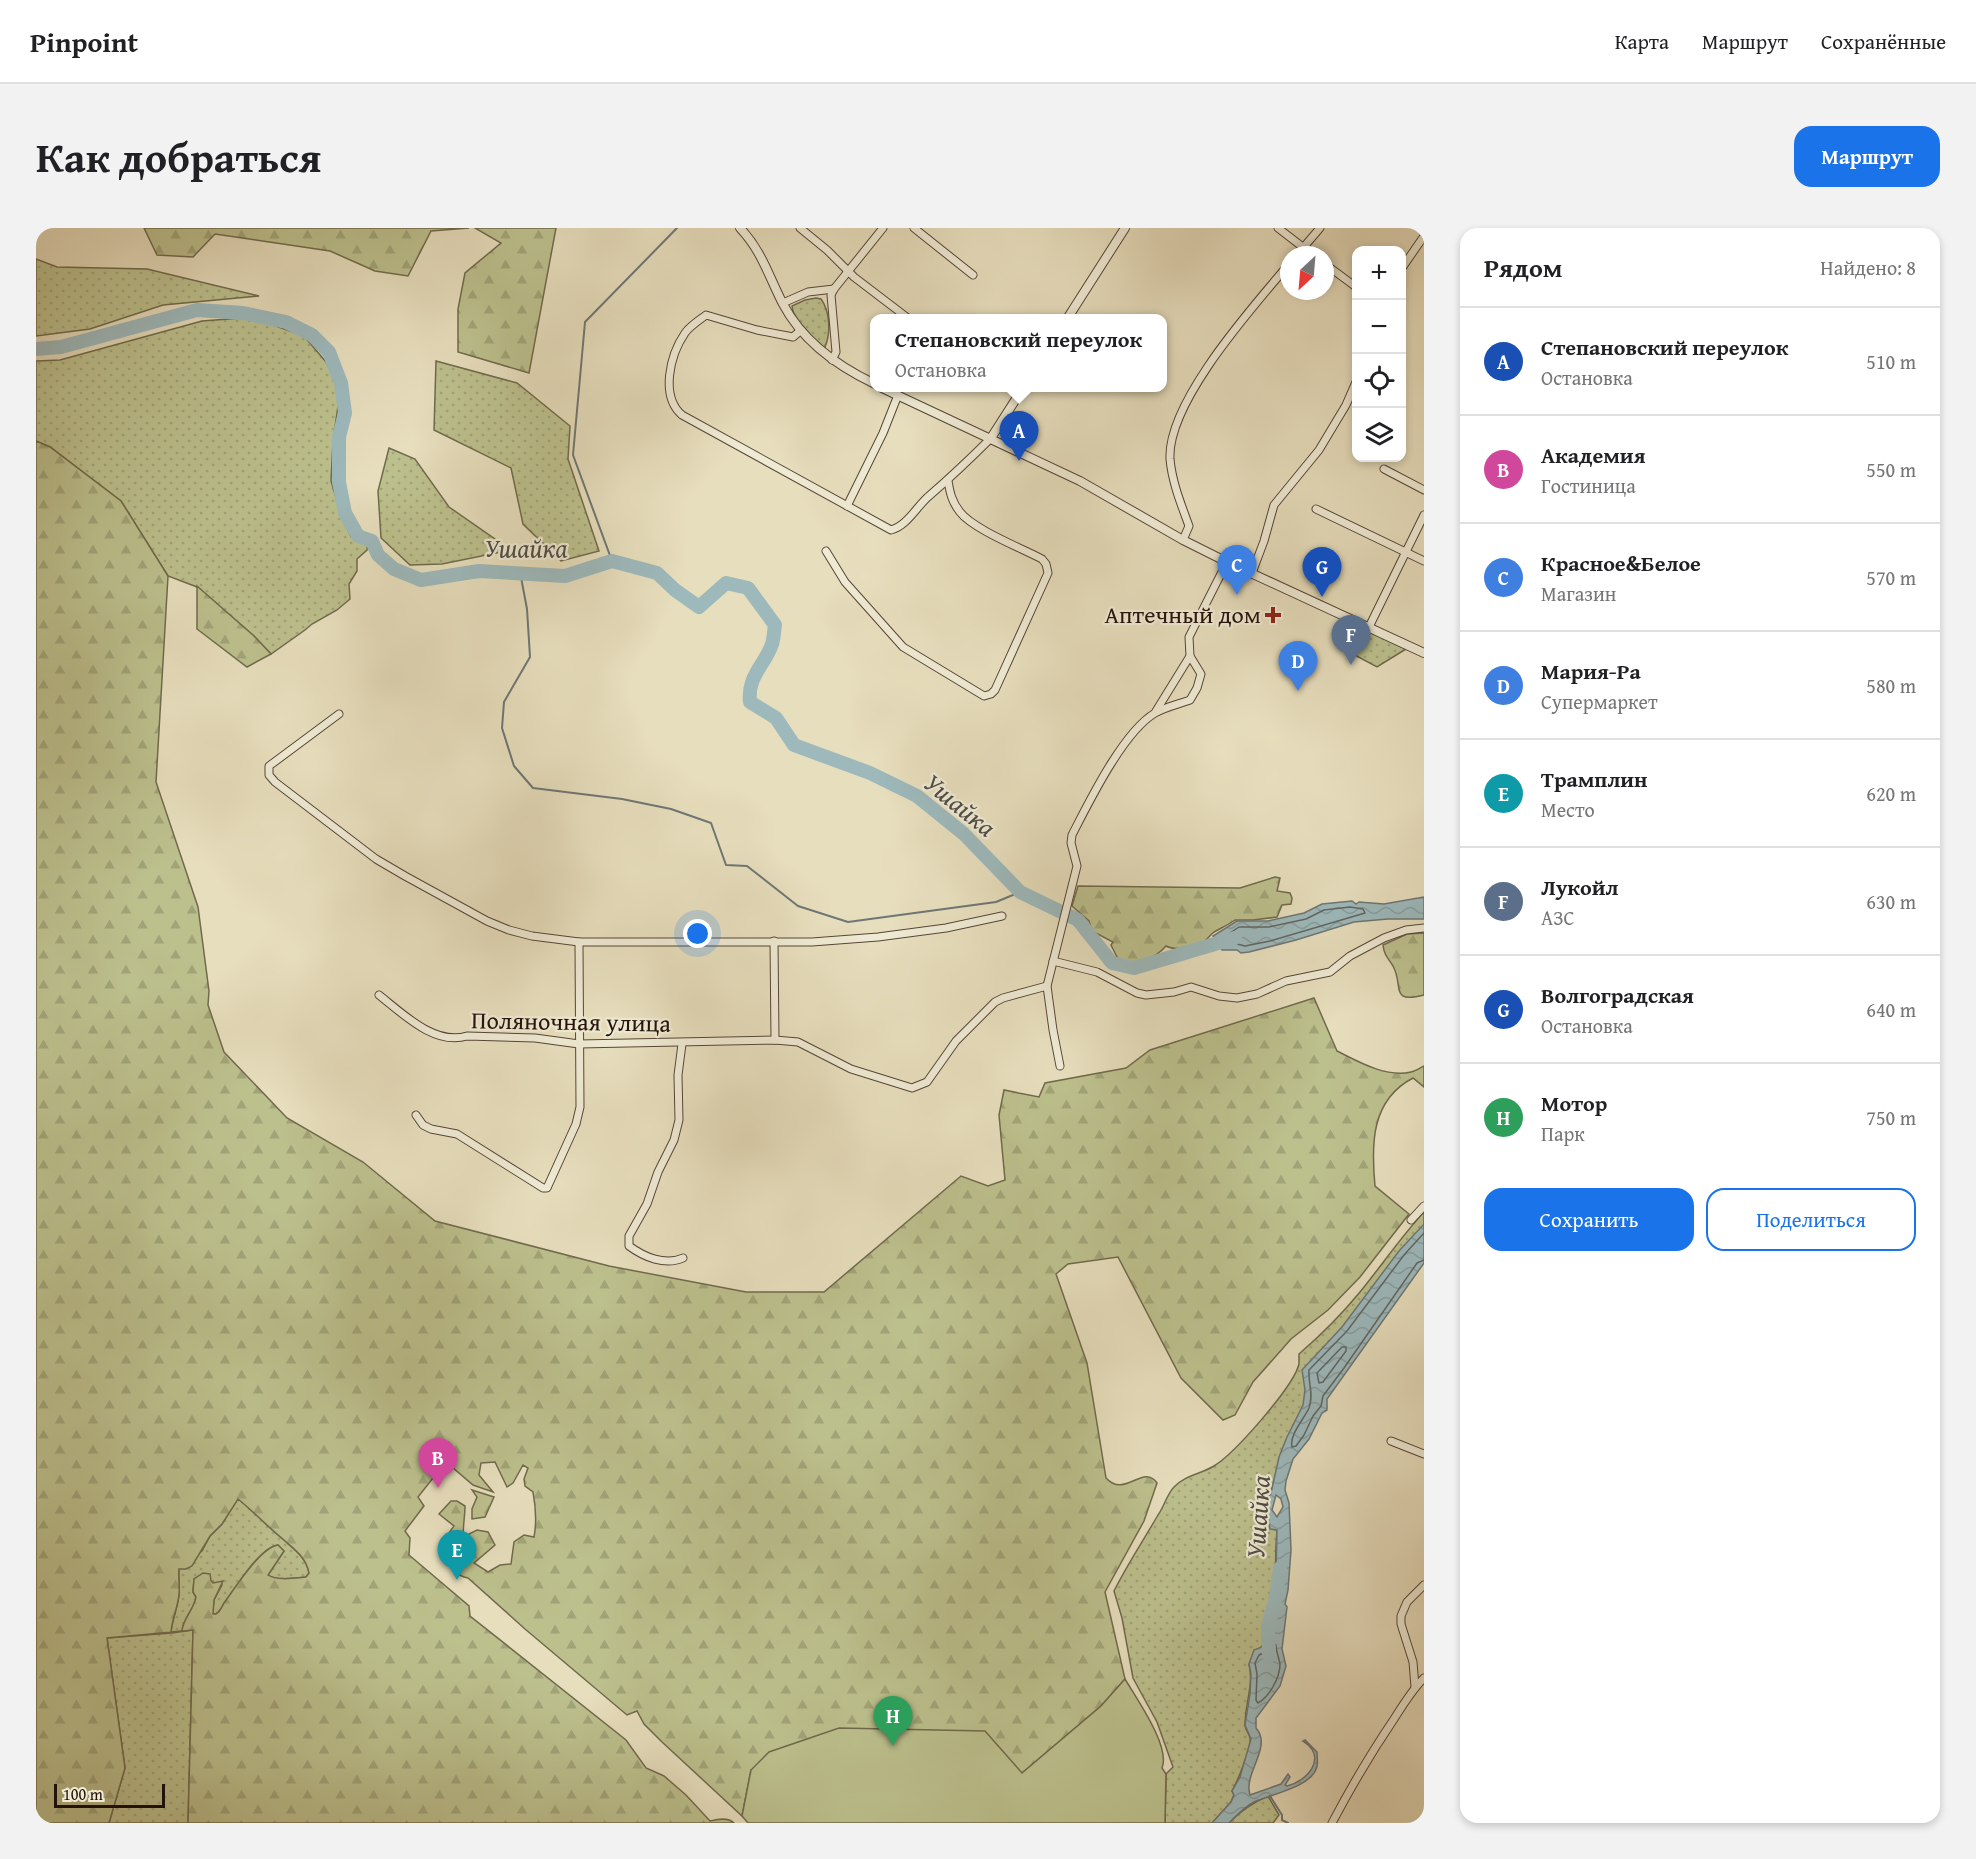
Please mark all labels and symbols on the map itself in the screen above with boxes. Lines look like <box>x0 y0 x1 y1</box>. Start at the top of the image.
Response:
north arrow <box>1280 246 1334 300</box>
pin: A <box>1000 412 1038 461</box>
water label: Ушайка <box>484 528 568 567</box>
pin: C <box>1218 546 1256 595</box>
pin: G <box>1302 548 1342 597</box>
place label: Аптечный дом <box>1104 597 1261 632</box>
marker: Аптечный дом <box>1266 608 1280 622</box>
pin: F <box>1332 616 1370 665</box>
pin: D <box>1278 642 1318 691</box>
water label: Ушайка <box>916 763 1005 846</box>
your location <box>683 919 712 948</box>
street label: Поляночная улица <box>471 1002 672 1041</box>
pin: B <box>418 1438 458 1488</box>
water label: Ушайка <box>1235 1474 1280 1560</box>
pin: E <box>438 1530 476 1580</box>
pin: H <box>874 1696 912 1746</box>
scale bar <box>54 1781 165 1808</box>

